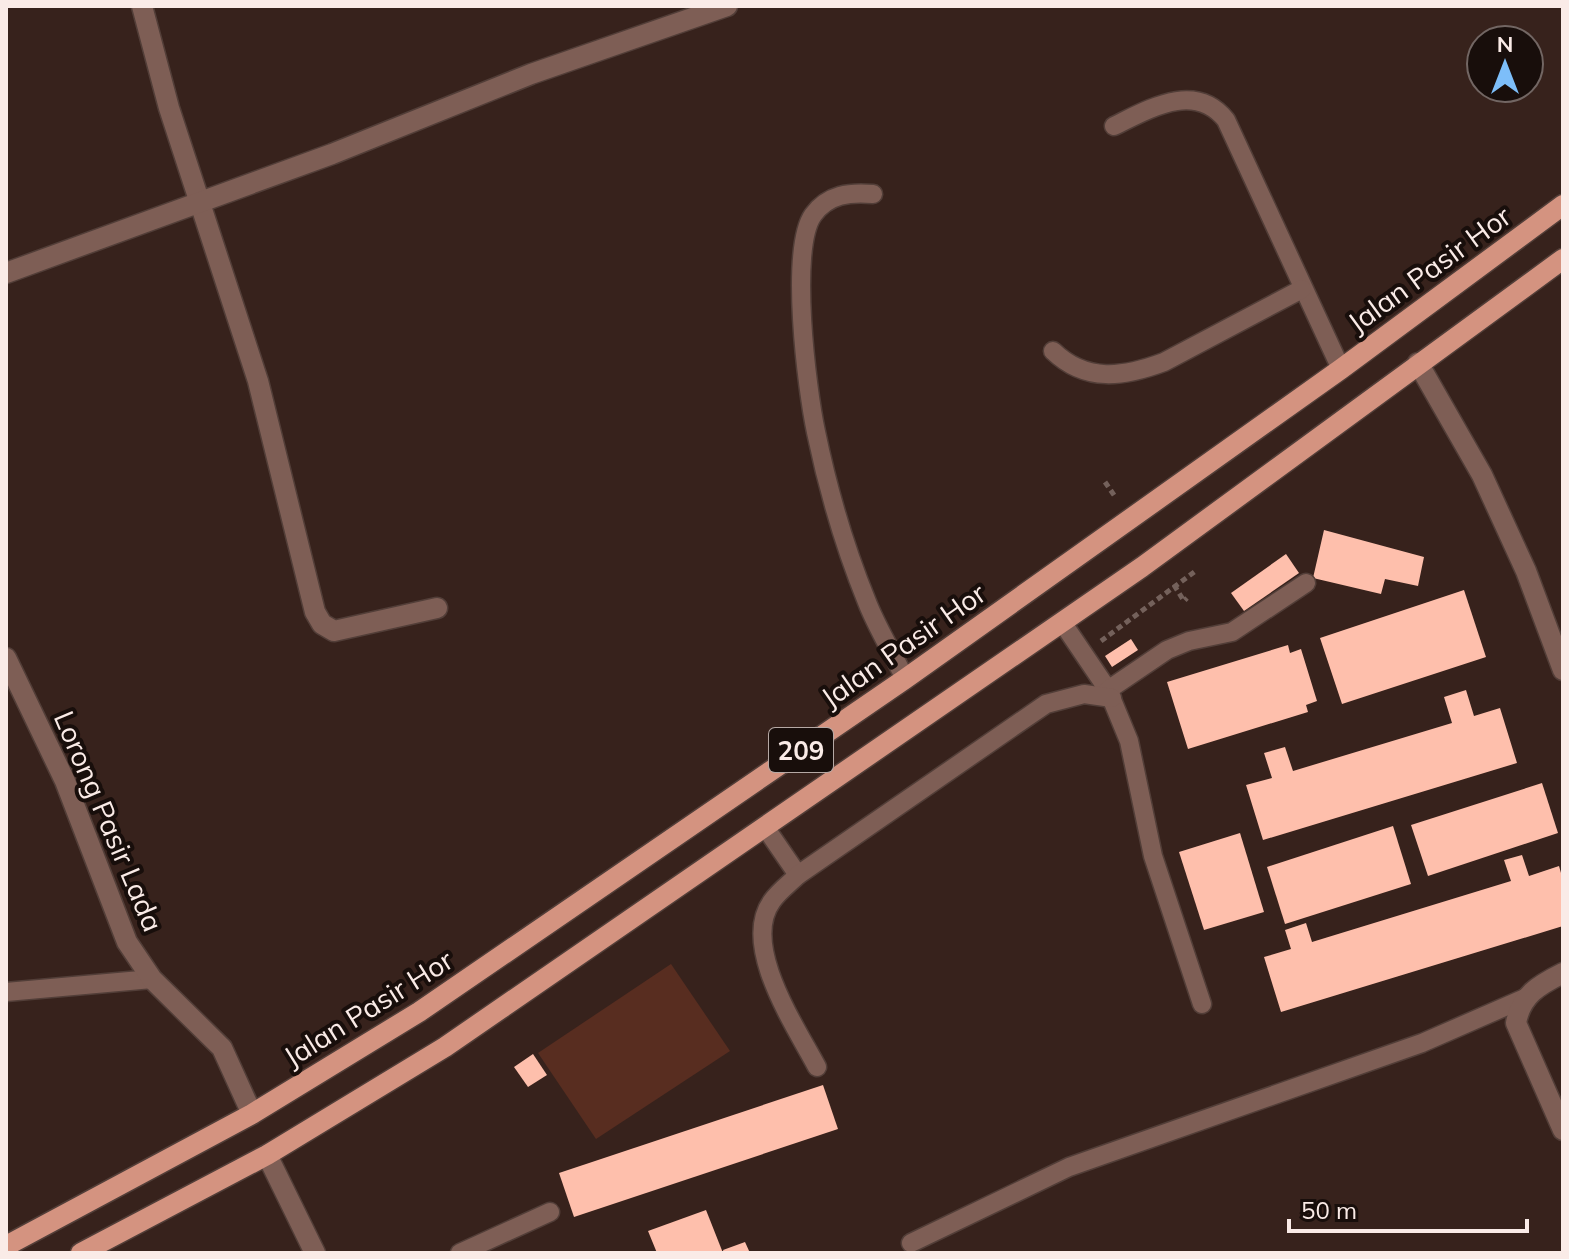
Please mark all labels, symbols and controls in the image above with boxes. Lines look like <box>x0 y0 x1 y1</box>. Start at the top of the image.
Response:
north arrow <box>1465 24 1545 104</box>
text: N <box>1497 30 1513 58</box>
street label: Jalan Pasir Hor <box>1341 198 1518 340</box>
street label: Jalan Pasir Hor <box>814 575 993 715</box>
street label: Lorong Pasir Lada <box>47 706 171 936</box>
road number: 209 <box>769 728 833 772</box>
street label: Jalan Pasir Hor <box>277 942 460 1074</box>
scale bar <box>1289 1183 1527 1233</box>
text: 50 m <box>1301 1195 1357 1225</box>

